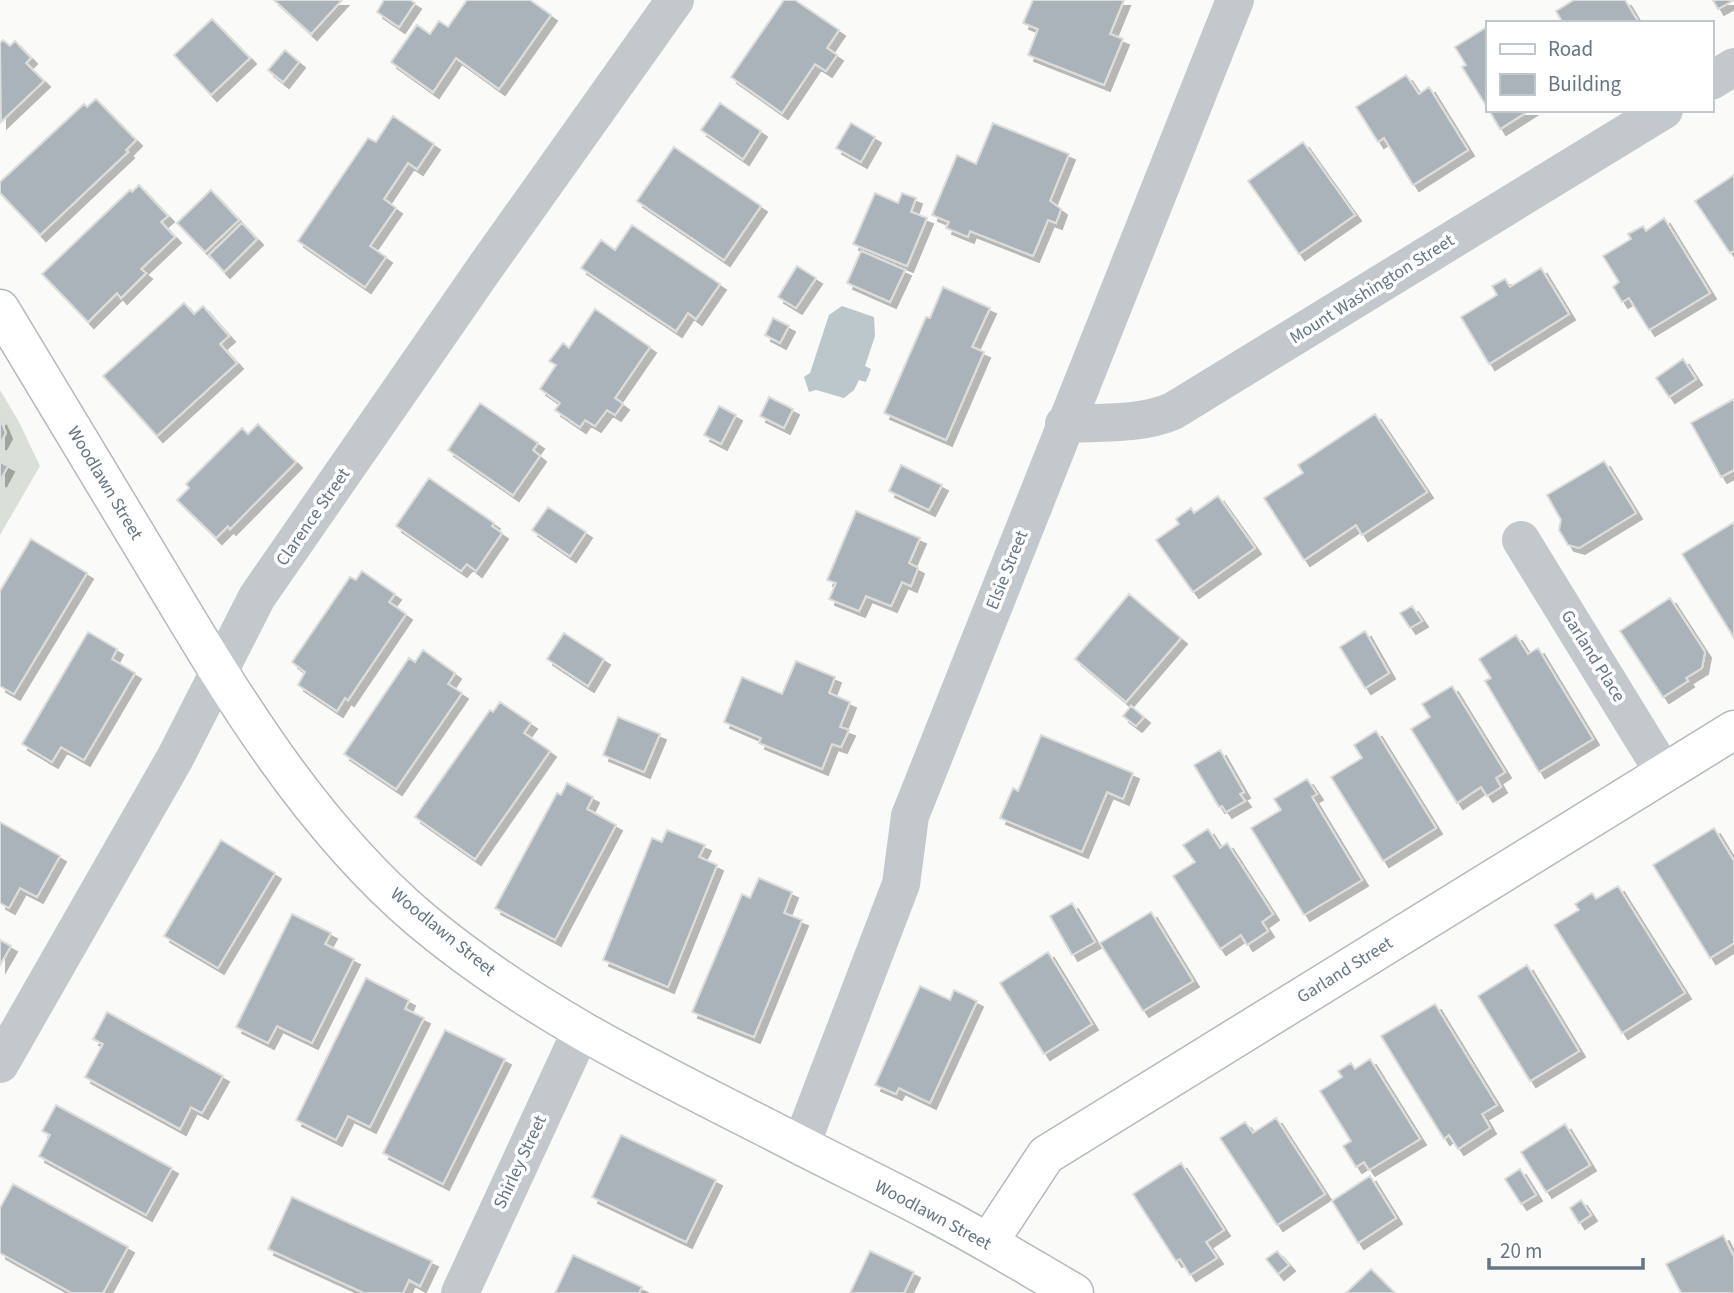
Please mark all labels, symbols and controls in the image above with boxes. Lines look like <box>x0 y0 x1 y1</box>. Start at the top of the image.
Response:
legend <box>1486 21 1713 112</box>
text: Road <box>1548 34 1593 64</box>
text: Building <box>1548 69 1622 99</box>
street label: Mount Washington Street <box>1285 228 1459 350</box>
street label: Woodlawn Street <box>61 421 149 545</box>
street label: Clarence Street <box>270 463 356 571</box>
street label: Elsie Street <box>980 527 1034 613</box>
street label: Garland Place <box>1555 605 1631 707</box>
street label: Woodlawn Street <box>385 882 501 982</box>
street label: Garland Street <box>1292 931 1398 1009</box>
street label: Shirley Street <box>487 1111 553 1213</box>
street label: Woodlawn Street <box>870 1174 996 1256</box>
scale bar <box>1489 1226 1643 1270</box>
text: 20 m <box>1500 1236 1542 1266</box>

